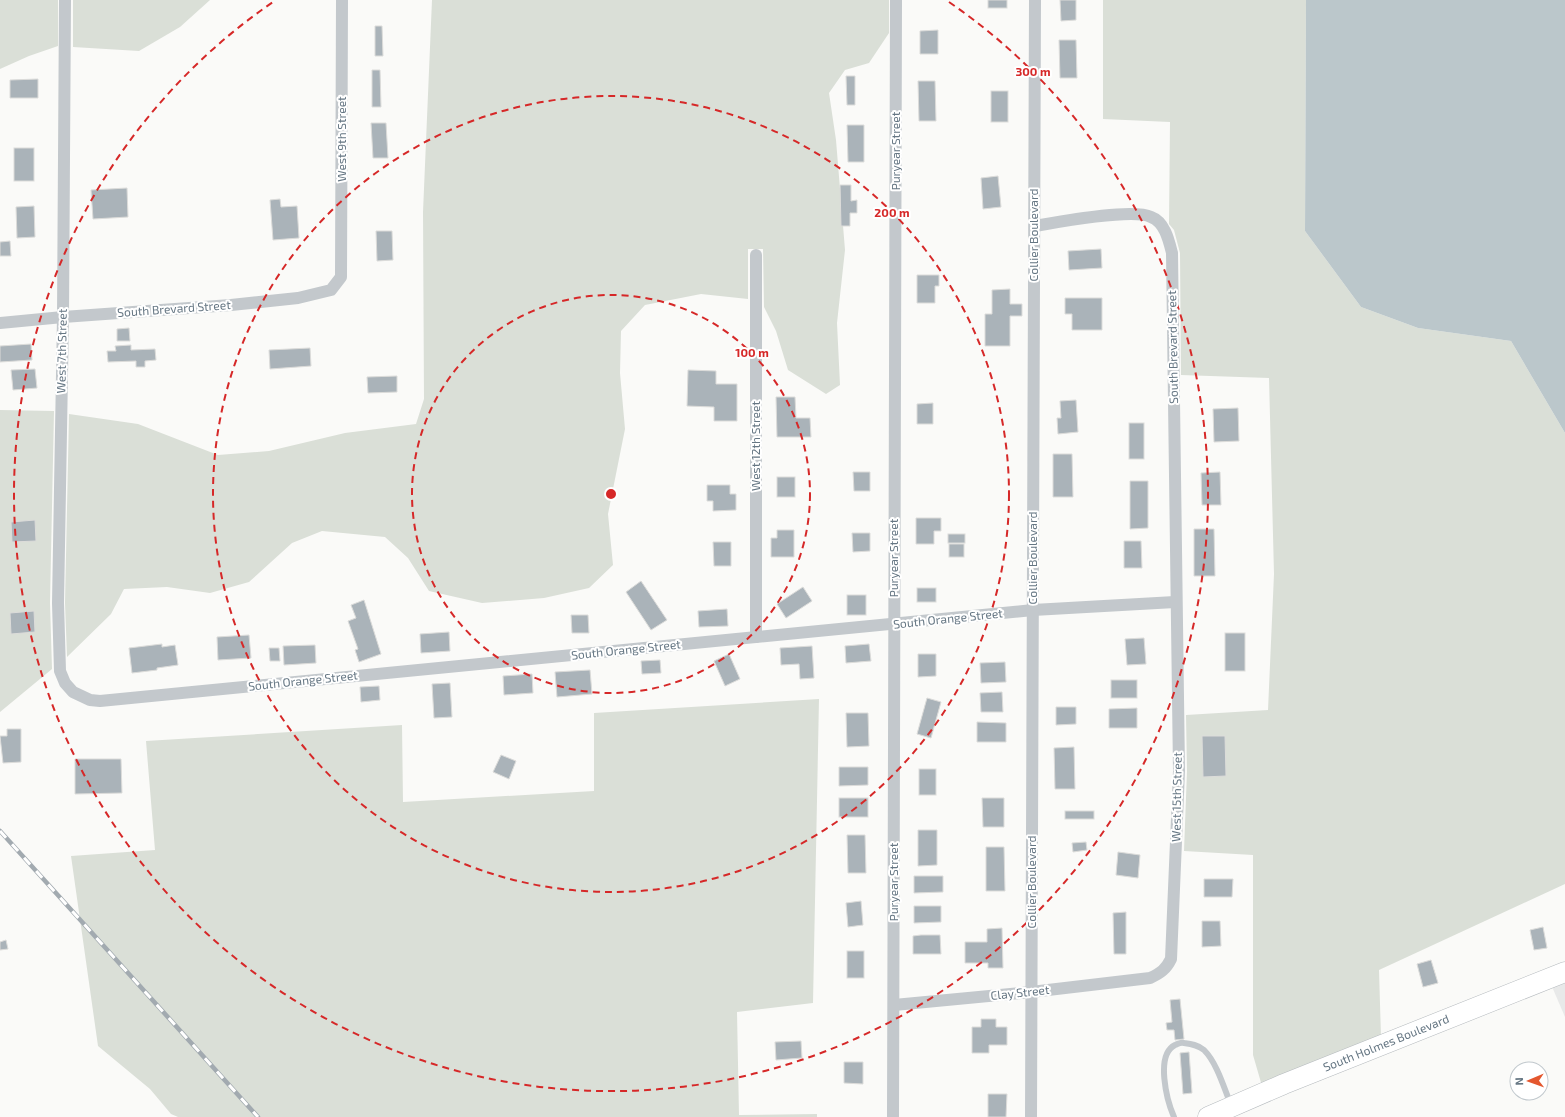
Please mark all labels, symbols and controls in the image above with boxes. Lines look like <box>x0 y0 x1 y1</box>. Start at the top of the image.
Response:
text: 300 m <box>1015 64 1051 78</box>
street label: West 9th Street <box>334 96 348 182</box>
street label: Puryear Street <box>888 111 902 190</box>
street label: Collier Boulevard <box>1026 189 1040 281</box>
text: 200 m <box>874 205 910 219</box>
street label: South Brevard Street <box>1164 290 1180 404</box>
street label: South Brevard Street <box>117 297 232 319</box>
street label: West 7th Street <box>53 308 69 393</box>
text: 100 m <box>735 345 769 359</box>
street label: West 12th Street <box>748 401 762 491</box>
centre of rings <box>604 487 618 501</box>
street label: Collier Boulevard <box>1025 512 1039 604</box>
street label: Puryear Street <box>886 518 900 597</box>
street label: South Orange Street <box>892 605 1004 631</box>
street label: South Orange Street <box>570 636 682 662</box>
street label: South Orange Street <box>247 667 359 693</box>
street label: West 15th Street <box>1168 752 1184 842</box>
street label: Collier Boulevard <box>1024 836 1038 928</box>
street label: Puryear Street <box>886 842 900 921</box>
street label: Clay Street <box>990 982 1050 1002</box>
street label: South Holmes Boulevard <box>1321 1011 1451 1074</box>
north arrow <box>1509 1061 1549 1101</box>
text: N <box>1512 1077 1525 1086</box>

